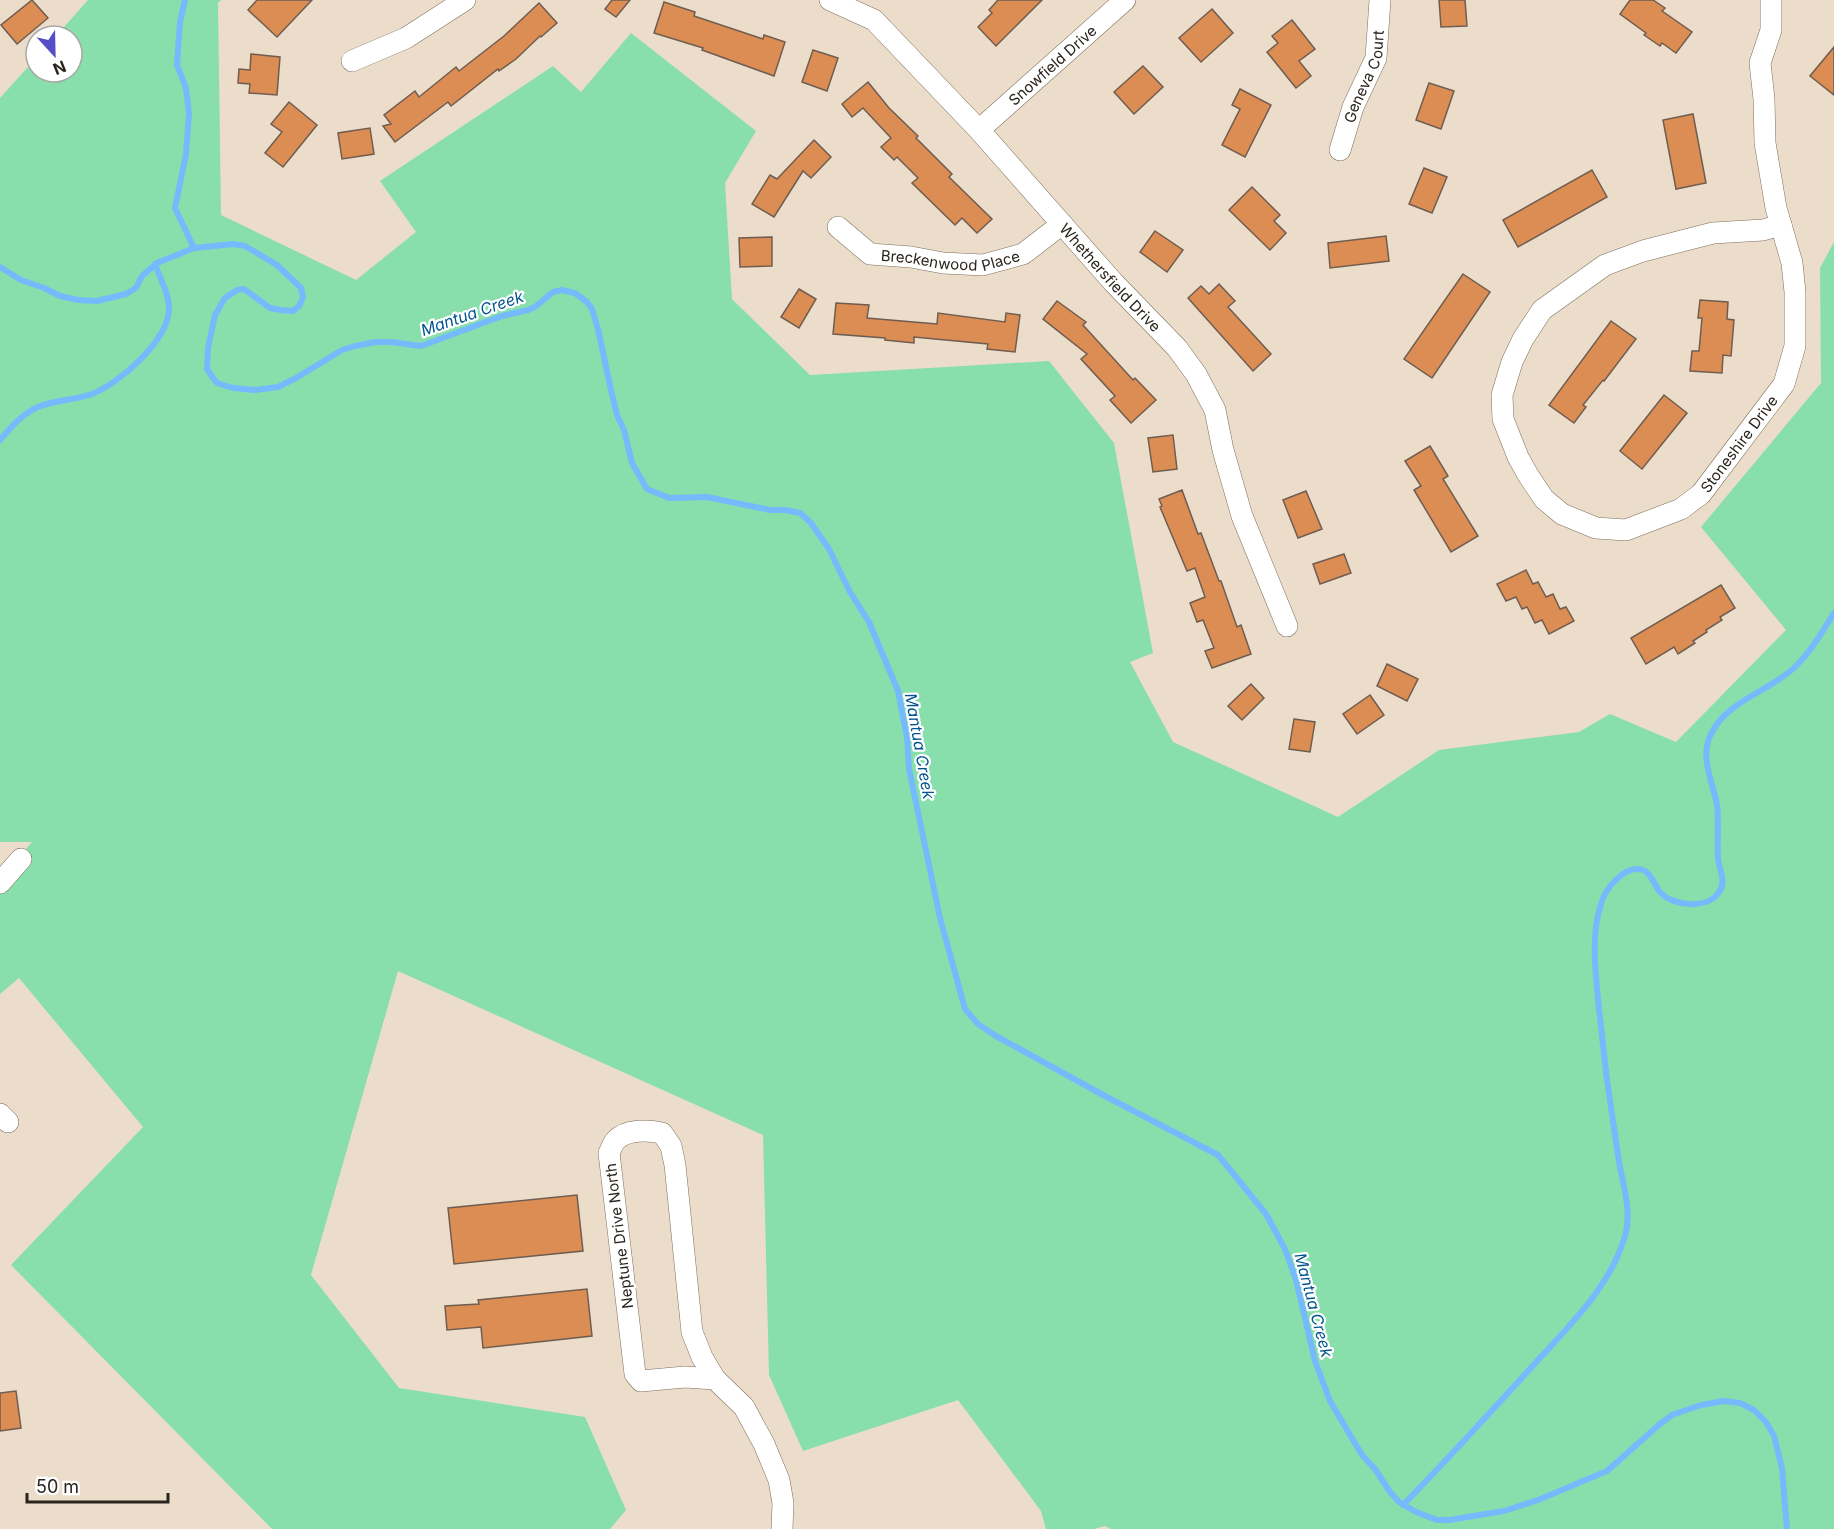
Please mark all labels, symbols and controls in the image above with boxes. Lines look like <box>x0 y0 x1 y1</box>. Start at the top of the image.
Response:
street label: Snowfield Drive <box>1004 21 1100 109</box>
north arrow <box>24 24 84 84</box>
street label: Geneva Court <box>1339 29 1387 125</box>
text: N <box>50 56 69 79</box>
street label: Whethersfield Drive <box>1056 219 1165 336</box>
street label: Breckenwood Place <box>880 245 1022 275</box>
water label: Mantua Creek <box>418 286 526 340</box>
street label: Stoneshire Drive <box>1696 392 1782 496</box>
water label: Mantua Creek <box>901 691 939 801</box>
street label: Neptune Drive North <box>601 1162 637 1310</box>
water label: Mantua Creek <box>1290 1251 1338 1360</box>
scale bar <box>27 1466 168 1504</box>
text: 50 m <box>36 1476 79 1497</box>

